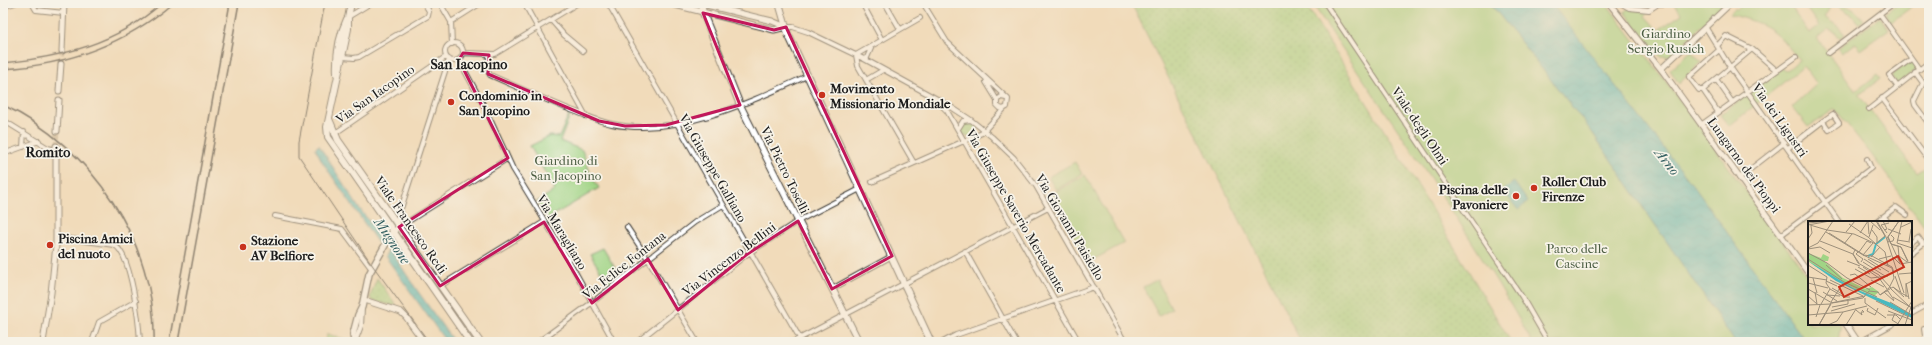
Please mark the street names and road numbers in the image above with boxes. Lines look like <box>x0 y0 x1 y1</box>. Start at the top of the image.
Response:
street label: Via San Iacopino <box>332 61 417 127</box>
street label: Via dei Ligustri <box>1749 80 1811 160</box>
street label: Viale degli Olmi <box>1388 84 1452 168</box>
street label: Via Giuseppe Galliano <box>675 110 750 225</box>
street label: Lungarno dei Pioppi <box>1704 114 1784 216</box>
street label: Via Pietro Toselli <box>757 123 813 216</box>
street label: Via Giuseppe Saverio Mercadante <box>962 126 1069 296</box>
street label: Via Giovanni Paisiello <box>1032 171 1108 283</box>
street label: Viale Francesco Redi <box>371 172 450 277</box>
street label: Via Maragliano <box>533 191 591 273</box>
street label: Via Vincenzo Bellini <box>679 219 779 300</box>
street label: Via Felice Fontana <box>579 227 669 303</box>

